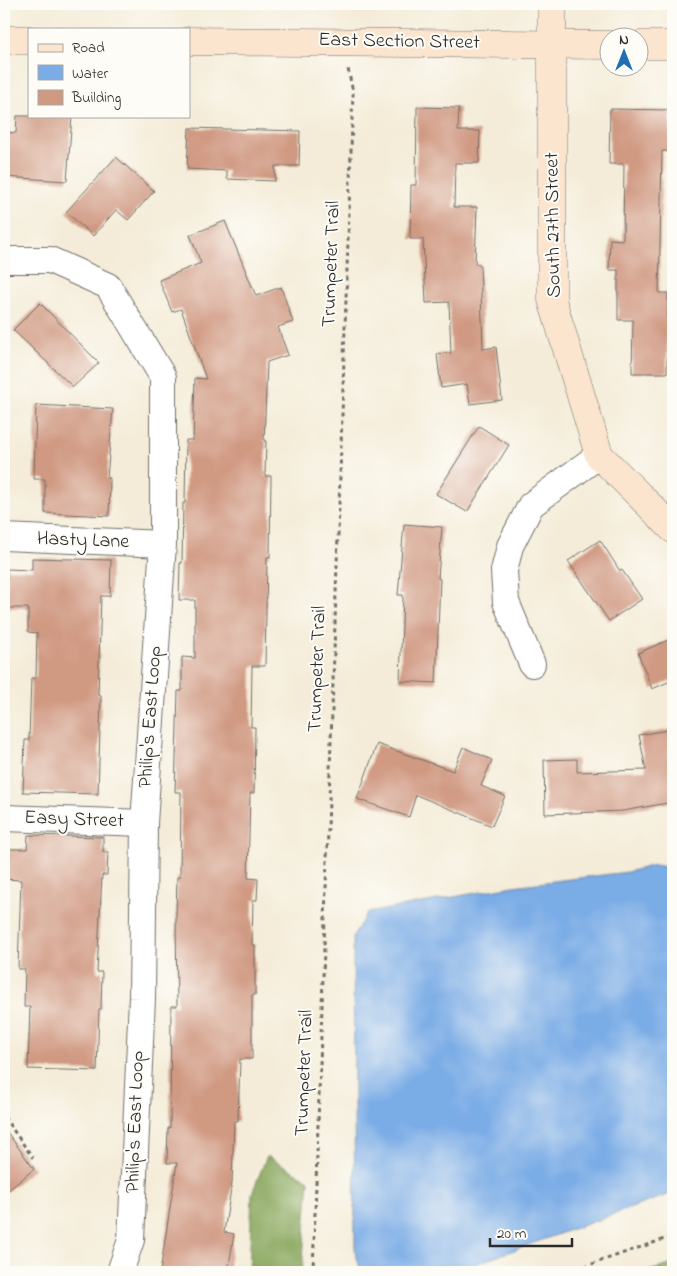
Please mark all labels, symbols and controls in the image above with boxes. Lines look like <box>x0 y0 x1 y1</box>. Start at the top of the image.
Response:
street label: East Section Street <box>318 26 480 58</box>
legend <box>28 28 190 118</box>
north arrow <box>600 28 650 78</box>
text: N <box>619 30 629 51</box>
text: Road <box>72 37 105 59</box>
text: Water <box>72 63 108 85</box>
text: Building <box>71 87 121 110</box>
street label: South 27th Street <box>538 152 570 298</box>
street label: Trumpeter Trail <box>315 200 349 328</box>
street label: Hasty Lane <box>36 525 130 557</box>
street label: Trumpeter Trail <box>301 605 335 733</box>
street label: Philip's East Loop <box>132 645 170 789</box>
street label: Easy Street <box>24 804 125 836</box>
street label: Trumpeter Trail <box>288 1009 322 1137</box>
street label: Philip's East Loop <box>119 1050 153 1194</box>
scale bar <box>490 1216 572 1248</box>
text: 20 m <box>497 1223 527 1245</box>

